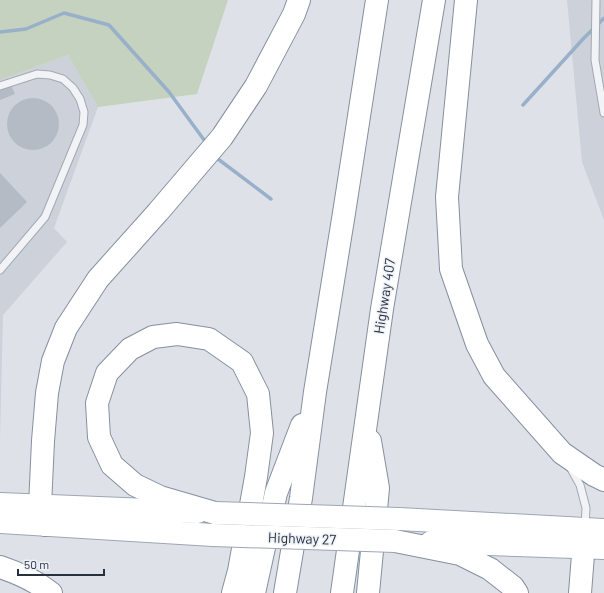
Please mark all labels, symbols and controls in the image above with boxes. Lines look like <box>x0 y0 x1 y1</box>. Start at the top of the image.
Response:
street label: Highway 407 <box>370 257 398 335</box>
street label: Highway 27 <box>268 528 337 548</box>
scale bar <box>18 551 104 577</box>
text: 50 m <box>24 557 49 571</box>

